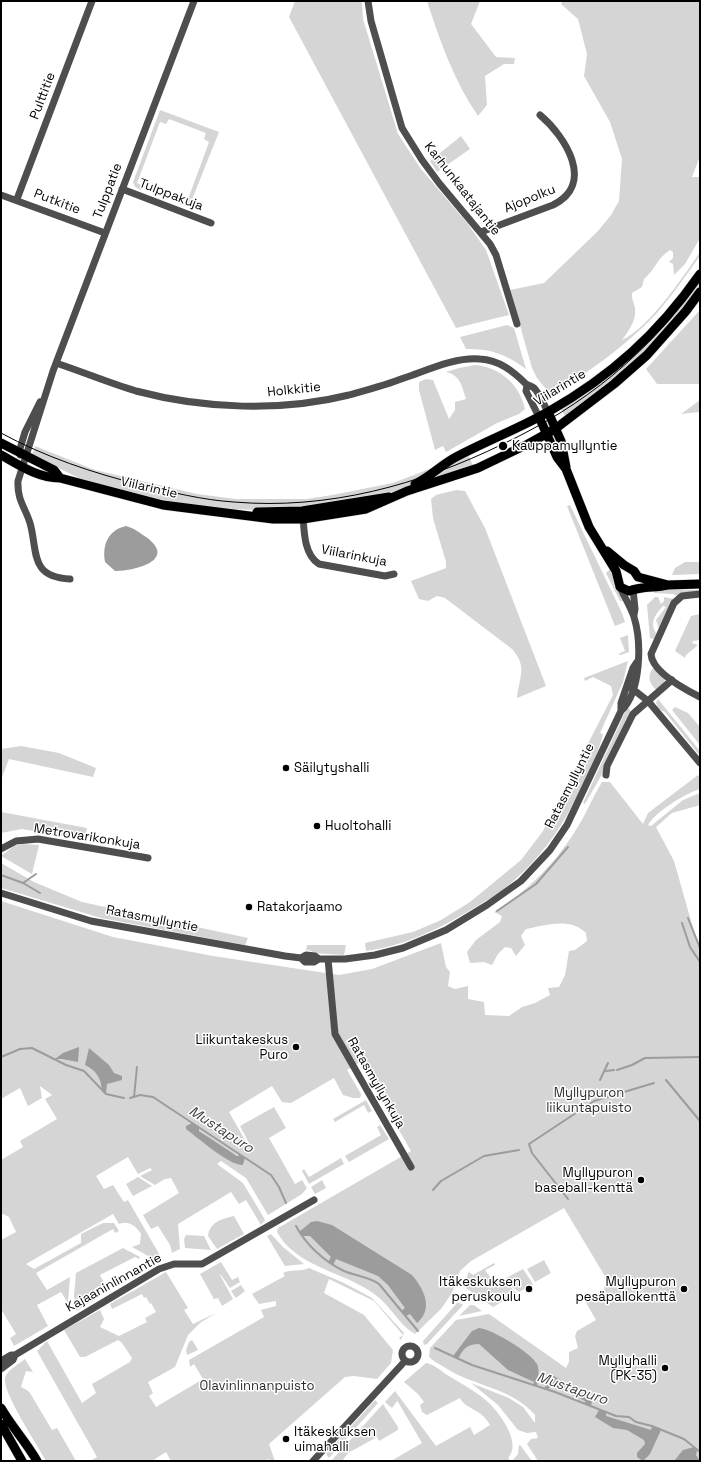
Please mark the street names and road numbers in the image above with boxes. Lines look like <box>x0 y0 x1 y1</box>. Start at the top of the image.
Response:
street label: Pulttitie <box>27 70 59 122</box>
street label: Karhunkaatajantie <box>421 139 503 239</box>
street label: Tulppatie <box>90 161 126 221</box>
street label: Tulppakuja <box>137 176 205 214</box>
street label: Ajopolku <box>502 182 558 216</box>
street label: Putkitie <box>31 186 83 218</box>
street label: Viilarintie <box>531 366 589 410</box>
street label: Holkkitie <box>266 379 322 401</box>
street label: Viilarintie <box>119 474 179 502</box>
street label: Viilarinkuja <box>320 542 388 570</box>
street label: Ratasmyllyntie <box>542 741 598 831</box>
street label: Metrovarikonkuja <box>33 821 141 853</box>
street label: Ratasmyllyntie <box>105 902 199 936</box>
street label: Ratasmyllynkuja <box>344 1035 408 1131</box>
street label: Kajaaninlinnantie <box>63 1250 165 1316</box>

